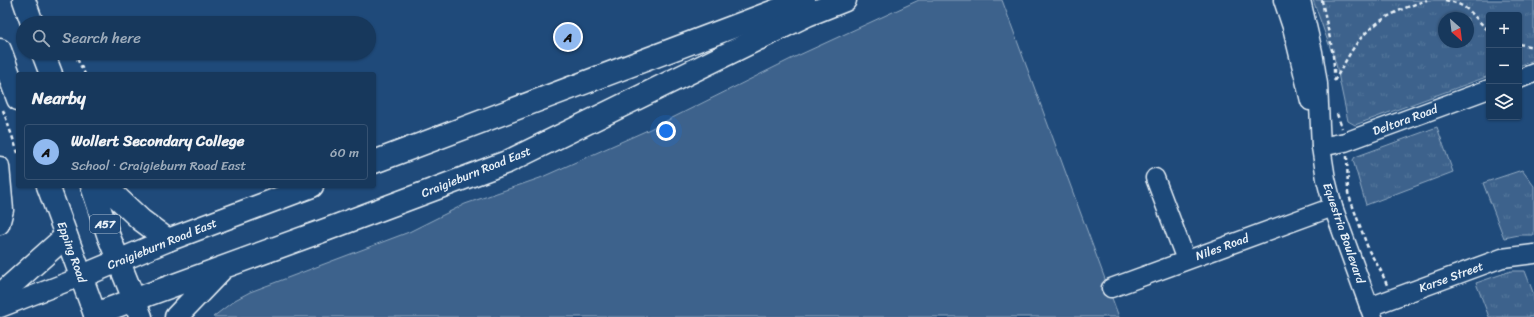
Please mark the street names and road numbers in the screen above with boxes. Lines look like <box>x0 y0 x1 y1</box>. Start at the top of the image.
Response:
street label: Deltora Road <box>1369 97 1442 142</box>
street label: Craigieburn Road East <box>418 140 534 204</box>
street label: Equestria Boulevard <box>1316 180 1372 288</box>
street label: Craigieburn Road East <box>104 212 220 276</box>
road number: A57 <box>90 215 120 233</box>
street label: Epping Road <box>51 218 94 286</box>
street label: Niles Road <box>1192 227 1252 267</box>
street label: Karse Street <box>1416 255 1486 299</box>

